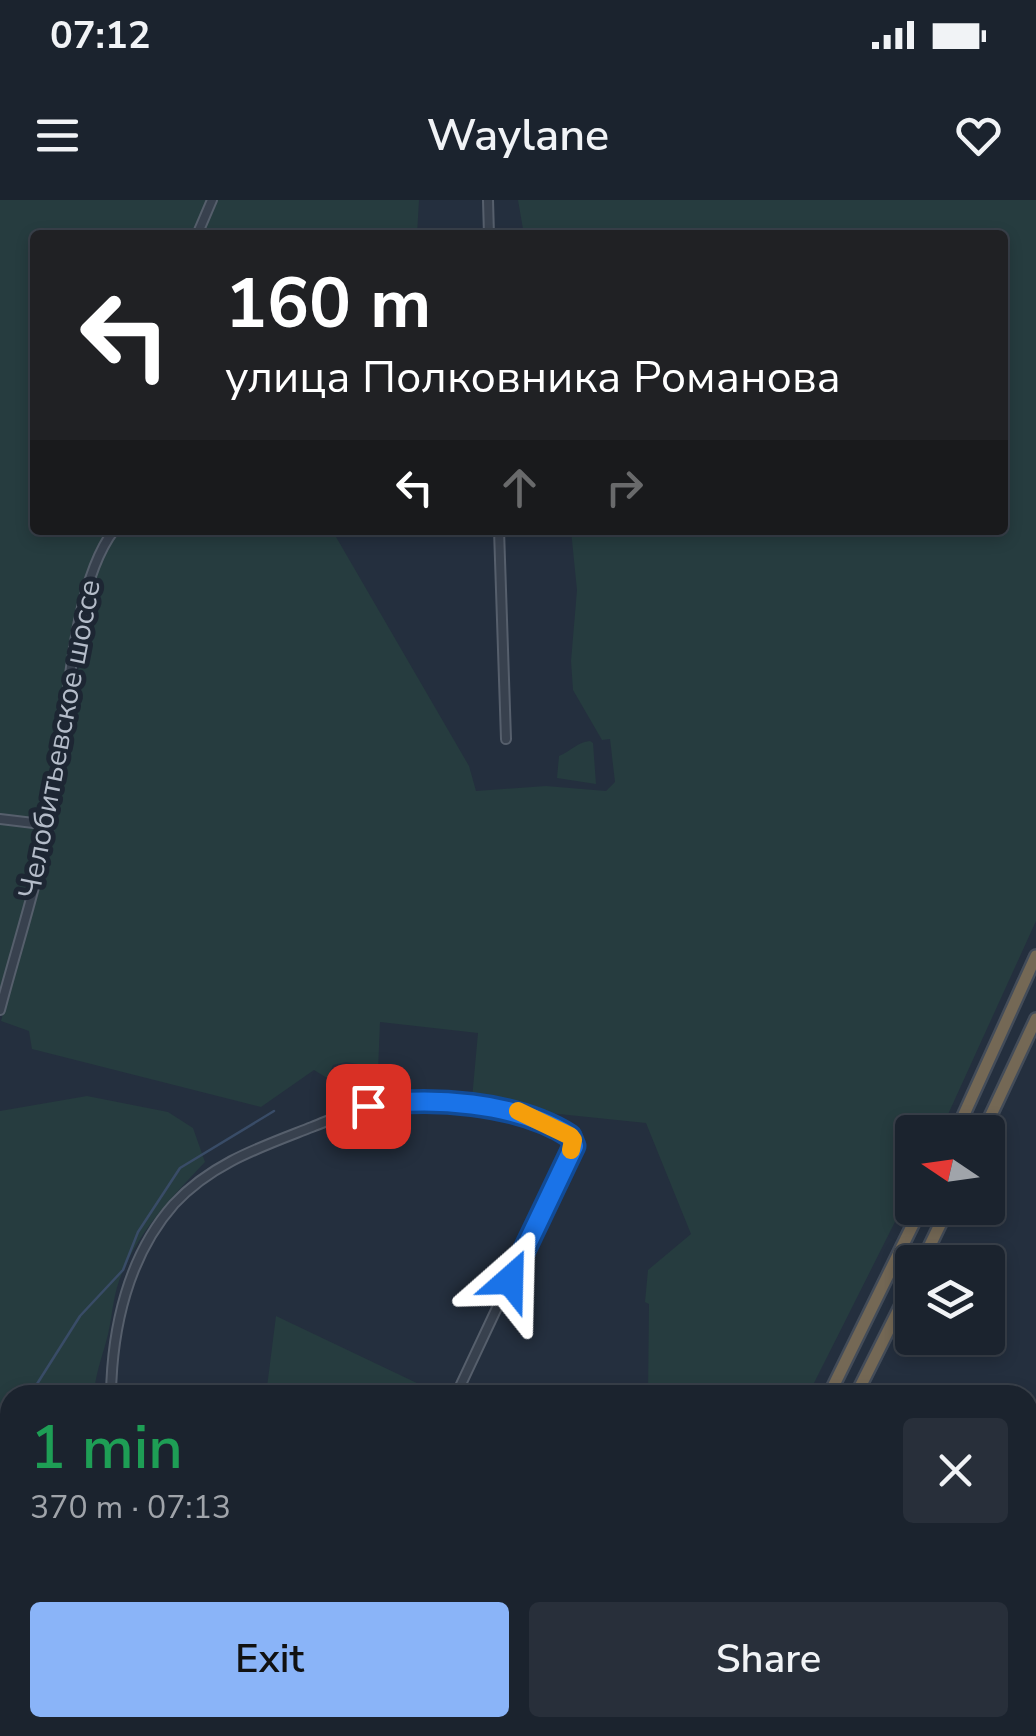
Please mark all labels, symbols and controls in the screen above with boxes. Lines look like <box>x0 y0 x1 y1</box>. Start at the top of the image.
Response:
text: 07:12 <box>50 10 151 61</box>
text: Waylane <box>427 105 609 166</box>
icon: menu <box>30 108 85 163</box>
icon: heart <box>951 108 1006 163</box>
text: 160 m <box>225 256 431 352</box>
icon: left <box>60 270 190 400</box>
text: улица Полковника Романова <box>225 347 841 408</box>
icon: left <box>387 460 442 515</box>
icon: ahead <box>492 460 547 515</box>
icon: right <box>597 460 652 515</box>
street label: Челобитьевское шоссе <box>9 576 111 902</box>
pin <box>326 1064 411 1149</box>
icon: arrive <box>341 1079 396 1134</box>
north arrow <box>895 1115 1005 1225</box>
map controls <box>895 1115 1005 1355</box>
position arrow <box>458 1228 562 1332</box>
button: layers <box>895 1245 1005 1355</box>
text: 1 min <box>30 1407 183 1489</box>
button: close <box>903 1418 1008 1523</box>
text: 370 m · 07:13 <box>30 1486 231 1529</box>
button: Exit <box>30 1602 509 1717</box>
button: Share <box>529 1602 1008 1717</box>

